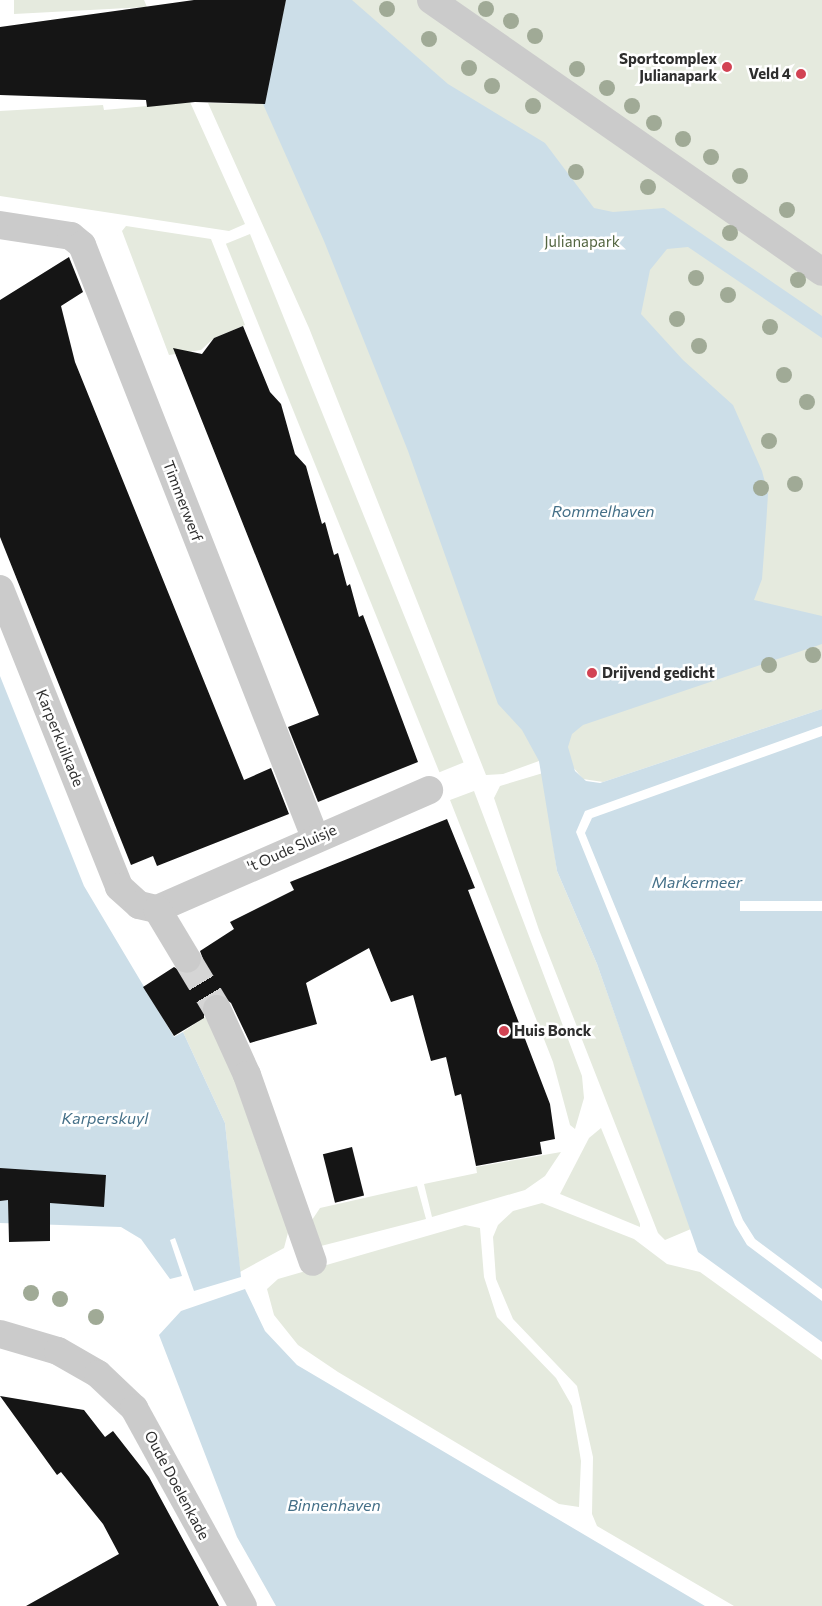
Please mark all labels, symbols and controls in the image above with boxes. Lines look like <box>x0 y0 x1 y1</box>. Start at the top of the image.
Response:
place label: Sportcomplex Julianapark <box>619 49 717 84</box>
marker: Sportcomplex Julianapark <box>721 61 733 73</box>
place label: Veld 4 <box>749 65 791 83</box>
marker: Veld 4 <box>795 68 807 80</box>
park label: Julianapark <box>544 233 620 251</box>
street label: Timmerwerf <box>159 458 207 544</box>
water label: Rommelhaven <box>551 501 655 521</box>
place label: Drijvend gedicht <box>602 664 715 682</box>
marker: Drijvend gedicht <box>586 667 598 679</box>
street label: Karperkuilkade <box>32 687 88 789</box>
street label: 't Oude Sluisje <box>245 820 339 876</box>
water label: Markermeer <box>652 872 742 892</box>
place label: Huis Bonck <box>514 1022 591 1040</box>
marker: Huis Bonck <box>498 1025 510 1037</box>
water label: Karperskuyl <box>62 1108 148 1128</box>
street label: Oude Doelenkade <box>141 1427 213 1543</box>
water label: Binnenhaven <box>287 1495 381 1515</box>

